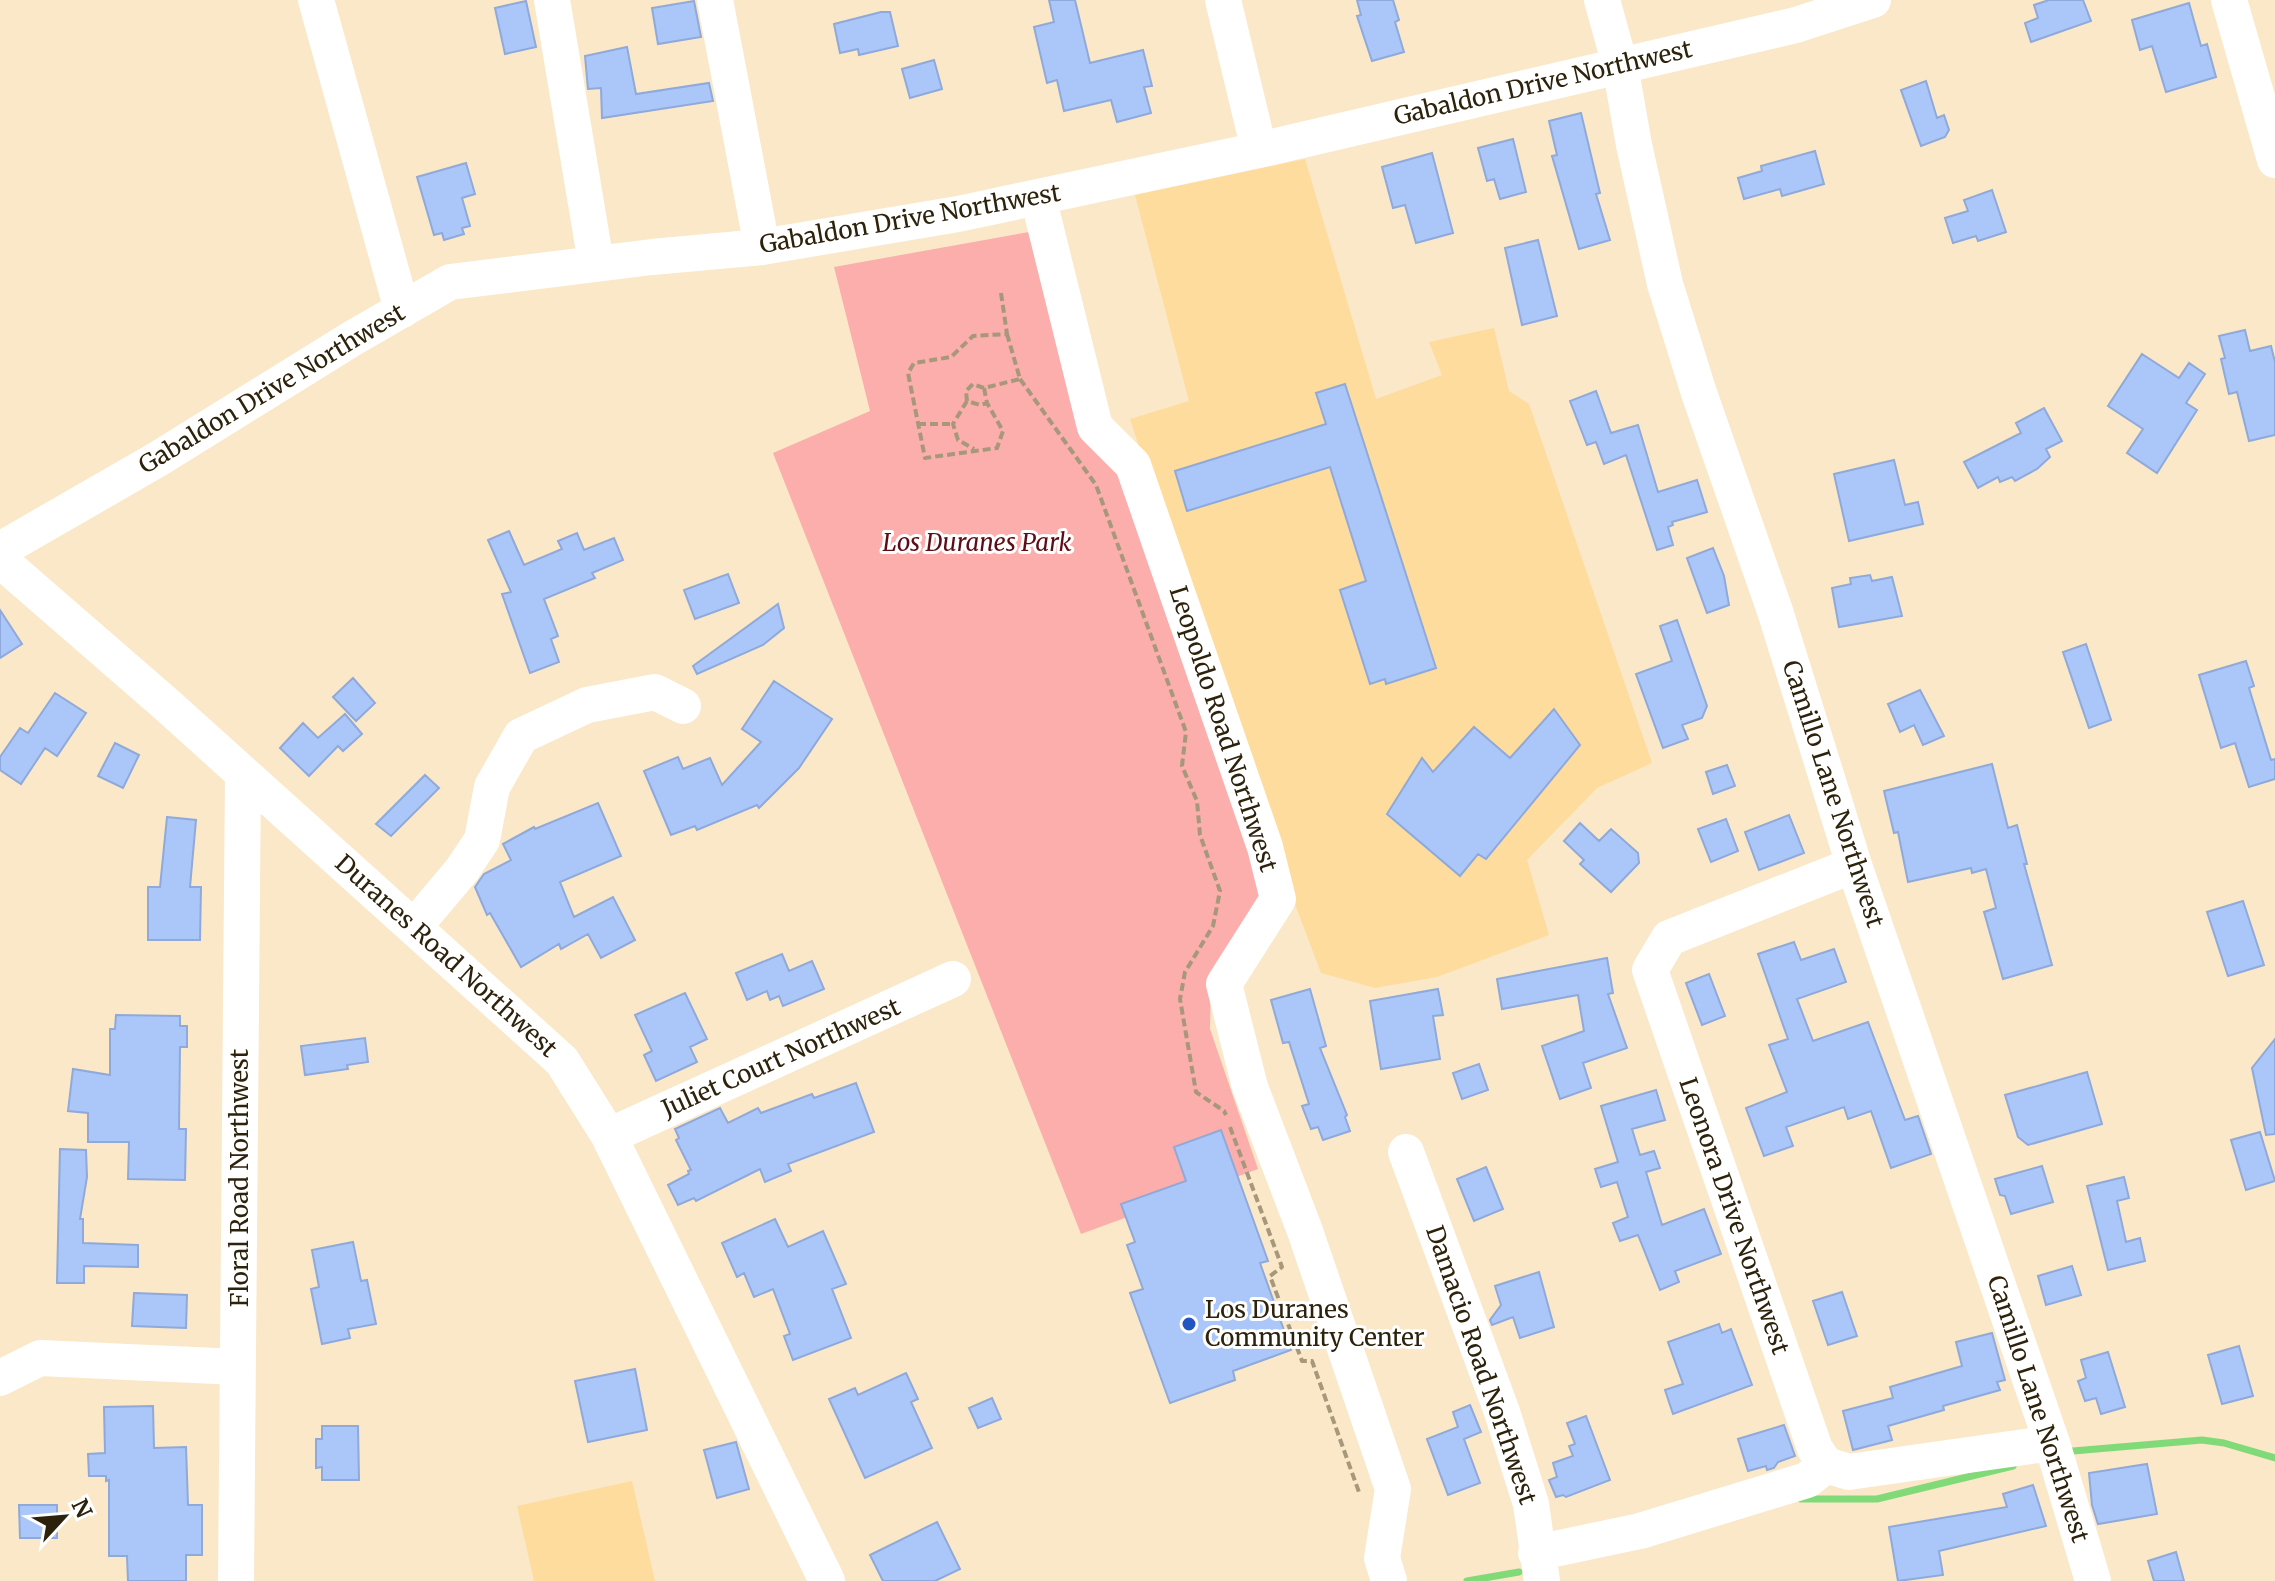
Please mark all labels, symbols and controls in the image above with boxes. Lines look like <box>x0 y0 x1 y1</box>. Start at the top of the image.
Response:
street label: Gabaldon Drive Northwest <box>1391 33 1696 132</box>
street label: Gabaldon Drive Northwest <box>757 177 1063 260</box>
street label: Gabaldon Drive Northwest <box>133 296 411 480</box>
park label: Los Duranes Park <box>882 527 1072 558</box>
street label: Leopoldo Road Northwest <box>1163 582 1285 876</box>
street label: Camillo Lane Northwest <box>1776 656 1892 932</box>
street label: Duranes Road Northwest <box>329 848 564 1064</box>
street label: Juliet Court Northwest <box>656 991 905 1125</box>
street label: Floral Road Northwest <box>224 1048 255 1307</box>
street label: Leonora Drive Northwest <box>1672 1073 1797 1359</box>
street label: Damacio Road Northwest <box>1419 1221 1544 1509</box>
street label: Camillo Lane Northwest <box>1981 1271 2097 1547</box>
place label: Los Duranes Community Center <box>1205 1294 1425 1353</box>
marker: Los Duranes Community Center <box>1180 1315 1198 1333</box>
north arrow <box>24 1477 104 1557</box>
text: N <box>66 1494 99 1523</box>

